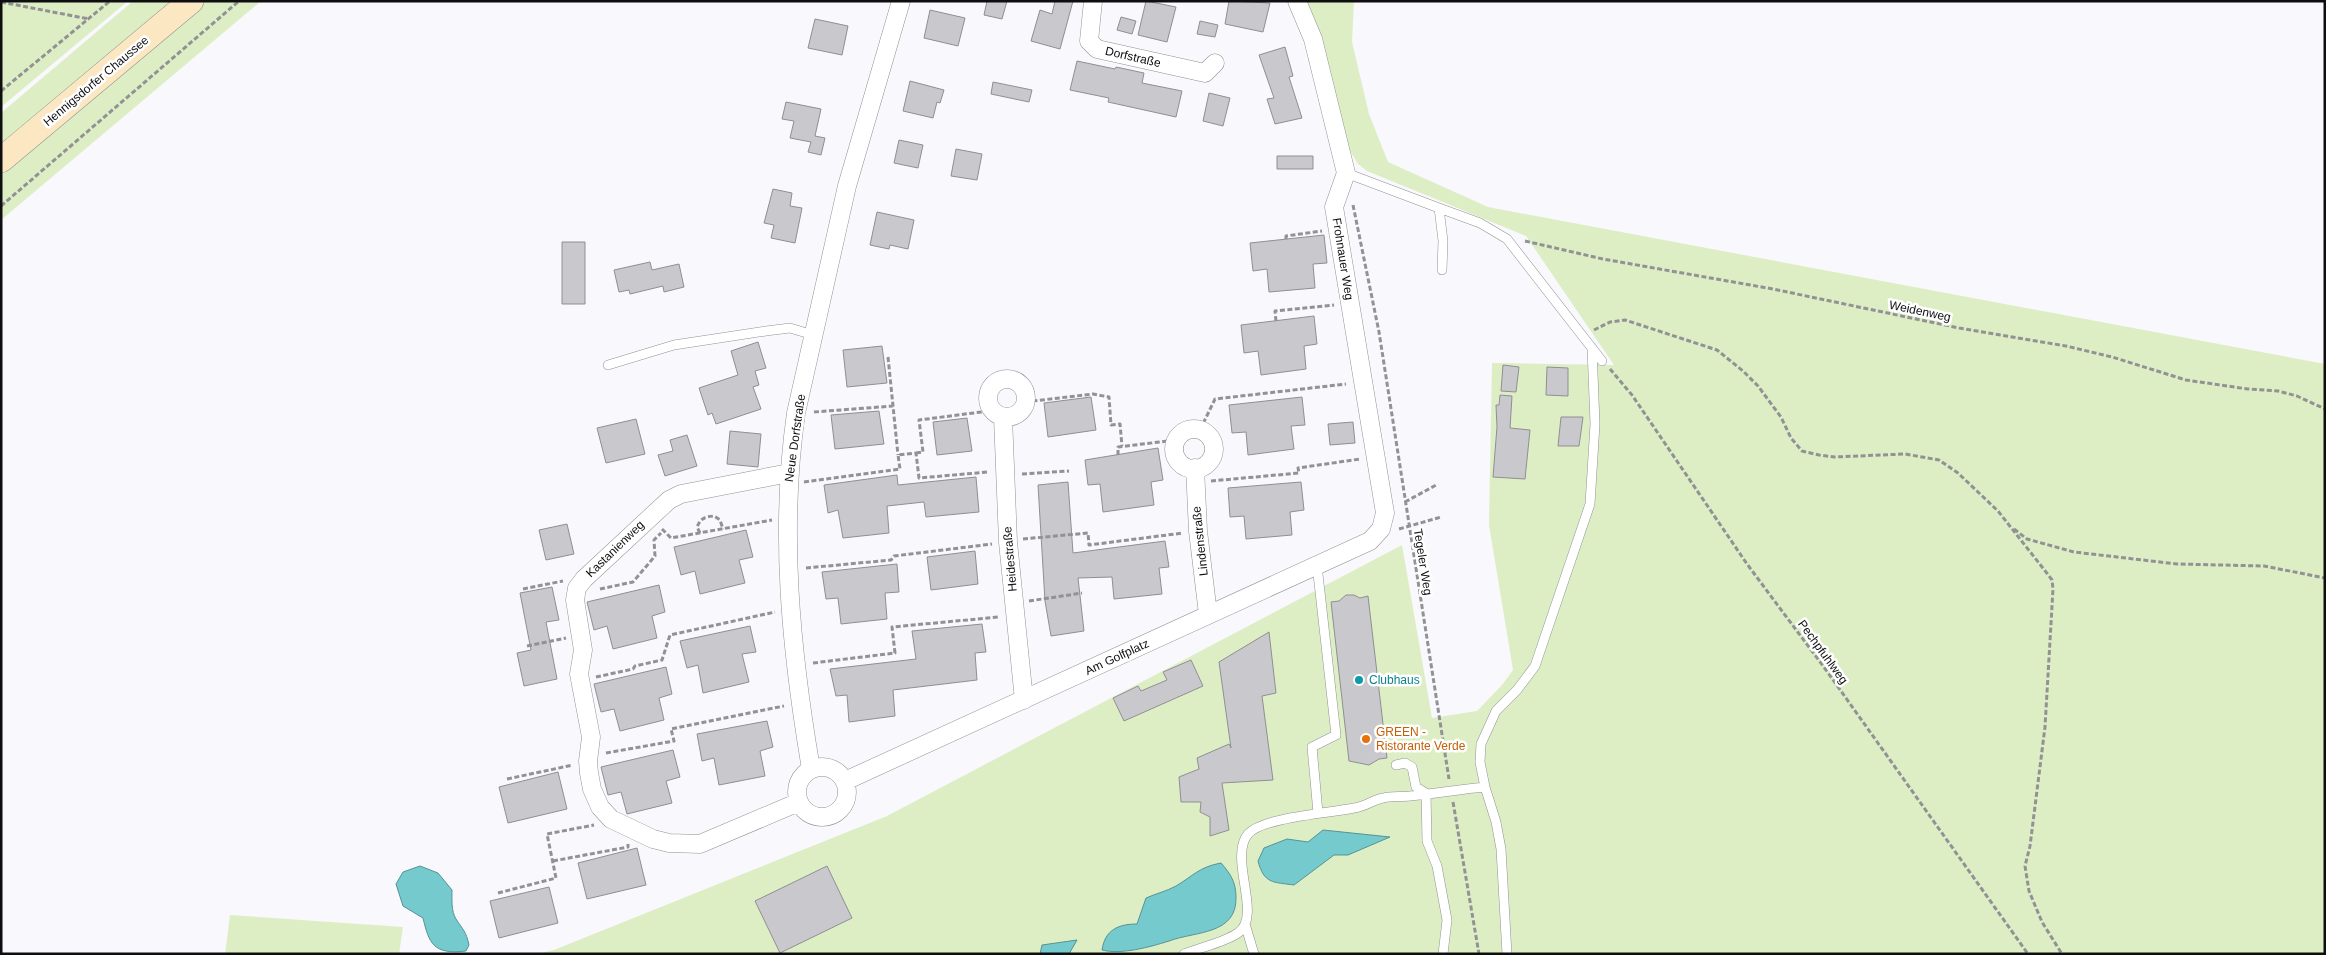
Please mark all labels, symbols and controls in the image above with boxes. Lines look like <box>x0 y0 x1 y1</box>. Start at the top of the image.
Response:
street label: Hennigsdorfer Chaussee <box>41 33 152 129</box>
street label: Dorfstraße <box>1104 44 1163 70</box>
street label: Frohnauer Weg <box>1330 217 1356 301</box>
street label: Weidenweg <box>1888 298 1952 324</box>
street label: Neue Dorfstraße <box>782 393 808 483</box>
street label: Lindenstraße <box>1189 505 1211 577</box>
street label: Kastanienweg <box>583 518 647 580</box>
street label: Heidestraße <box>1000 526 1020 592</box>
street label: Tegeler Weg <box>1411 528 1435 596</box>
street label: Pechpfuhlweg <box>1795 617 1851 687</box>
street label: Am Golfplatz <box>1083 636 1151 678</box>
place label: Clubhaus <box>1369 673 1420 687</box>
marker: Clubhaus <box>1353 674 1365 686</box>
place label: GREEN - Ristorante Verde <box>1376 725 1466 753</box>
marker: GREEN - Ristorante Verde <box>1360 733 1372 745</box>

